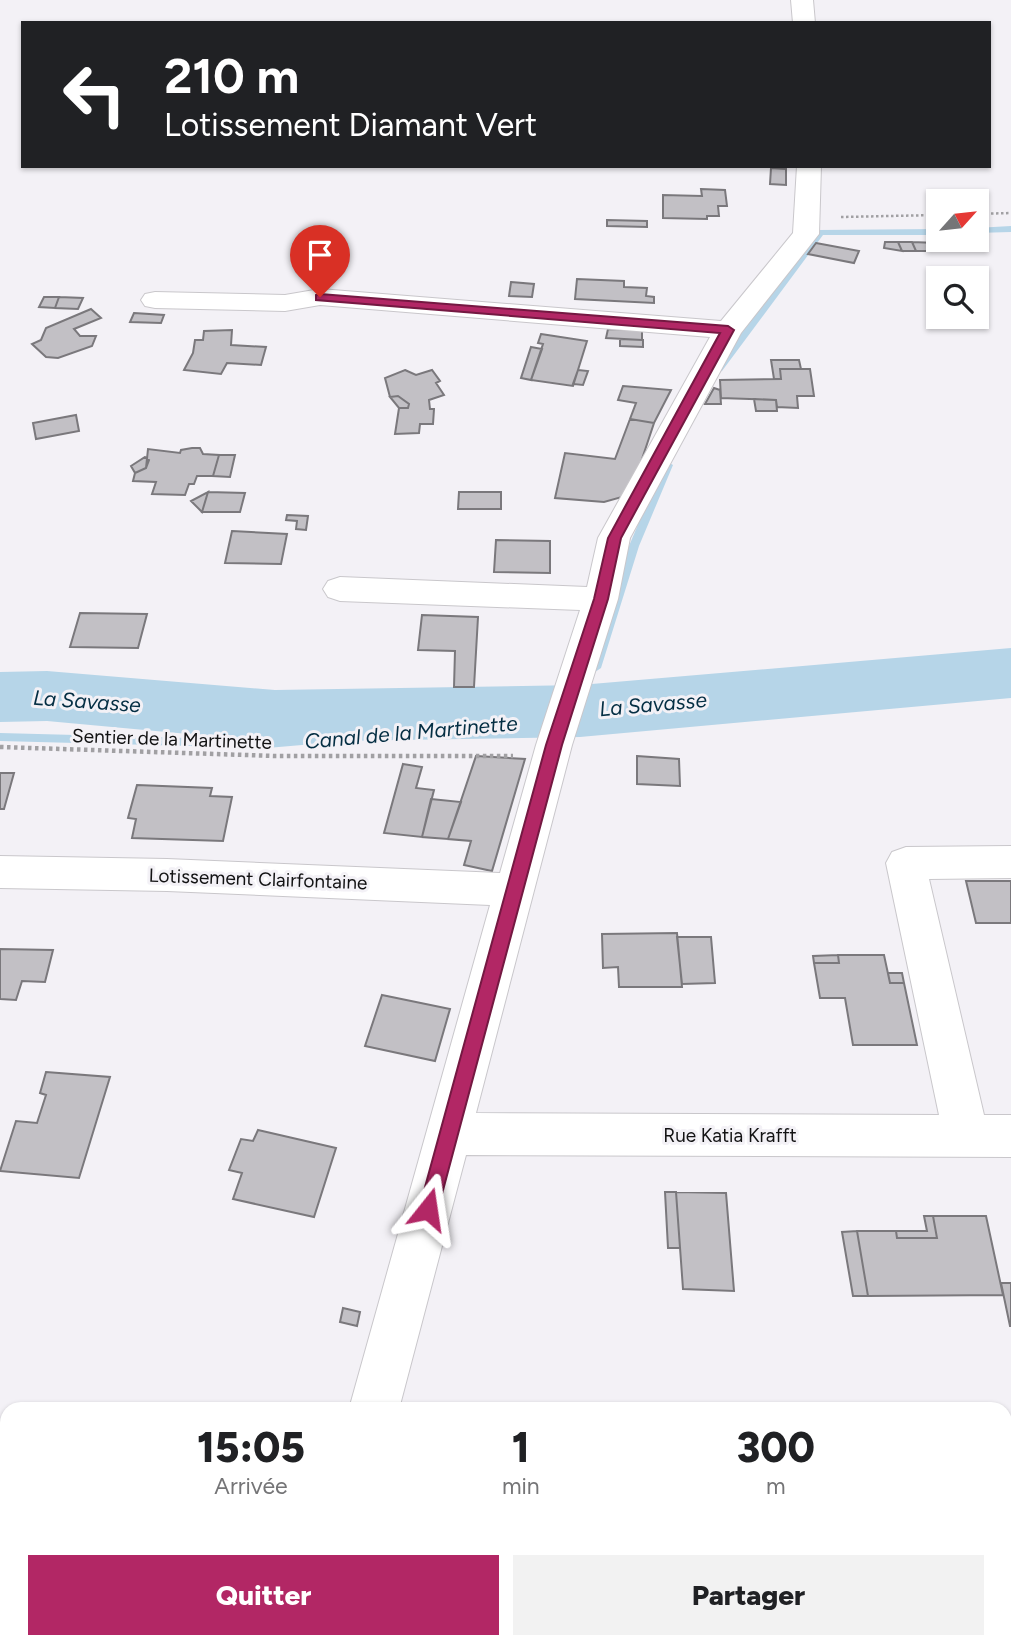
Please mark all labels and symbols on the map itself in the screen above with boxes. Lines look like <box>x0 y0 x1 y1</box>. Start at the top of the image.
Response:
north arrow <box>926 189 989 252</box>
pin <box>290 225 350 297</box>
water label: La Savasse <box>32 685 142 717</box>
water label: La Savasse <box>598 687 708 721</box>
water label: Canal de la Martinette <box>303 710 519 754</box>
street label: Sentier de la Martinette <box>72 724 272 754</box>
street label: Lotissement Clairfontaine <box>148 864 368 894</box>
street label: Rue Katia Krafft <box>663 1124 797 1147</box>
position arrow <box>391 1172 465 1246</box>

